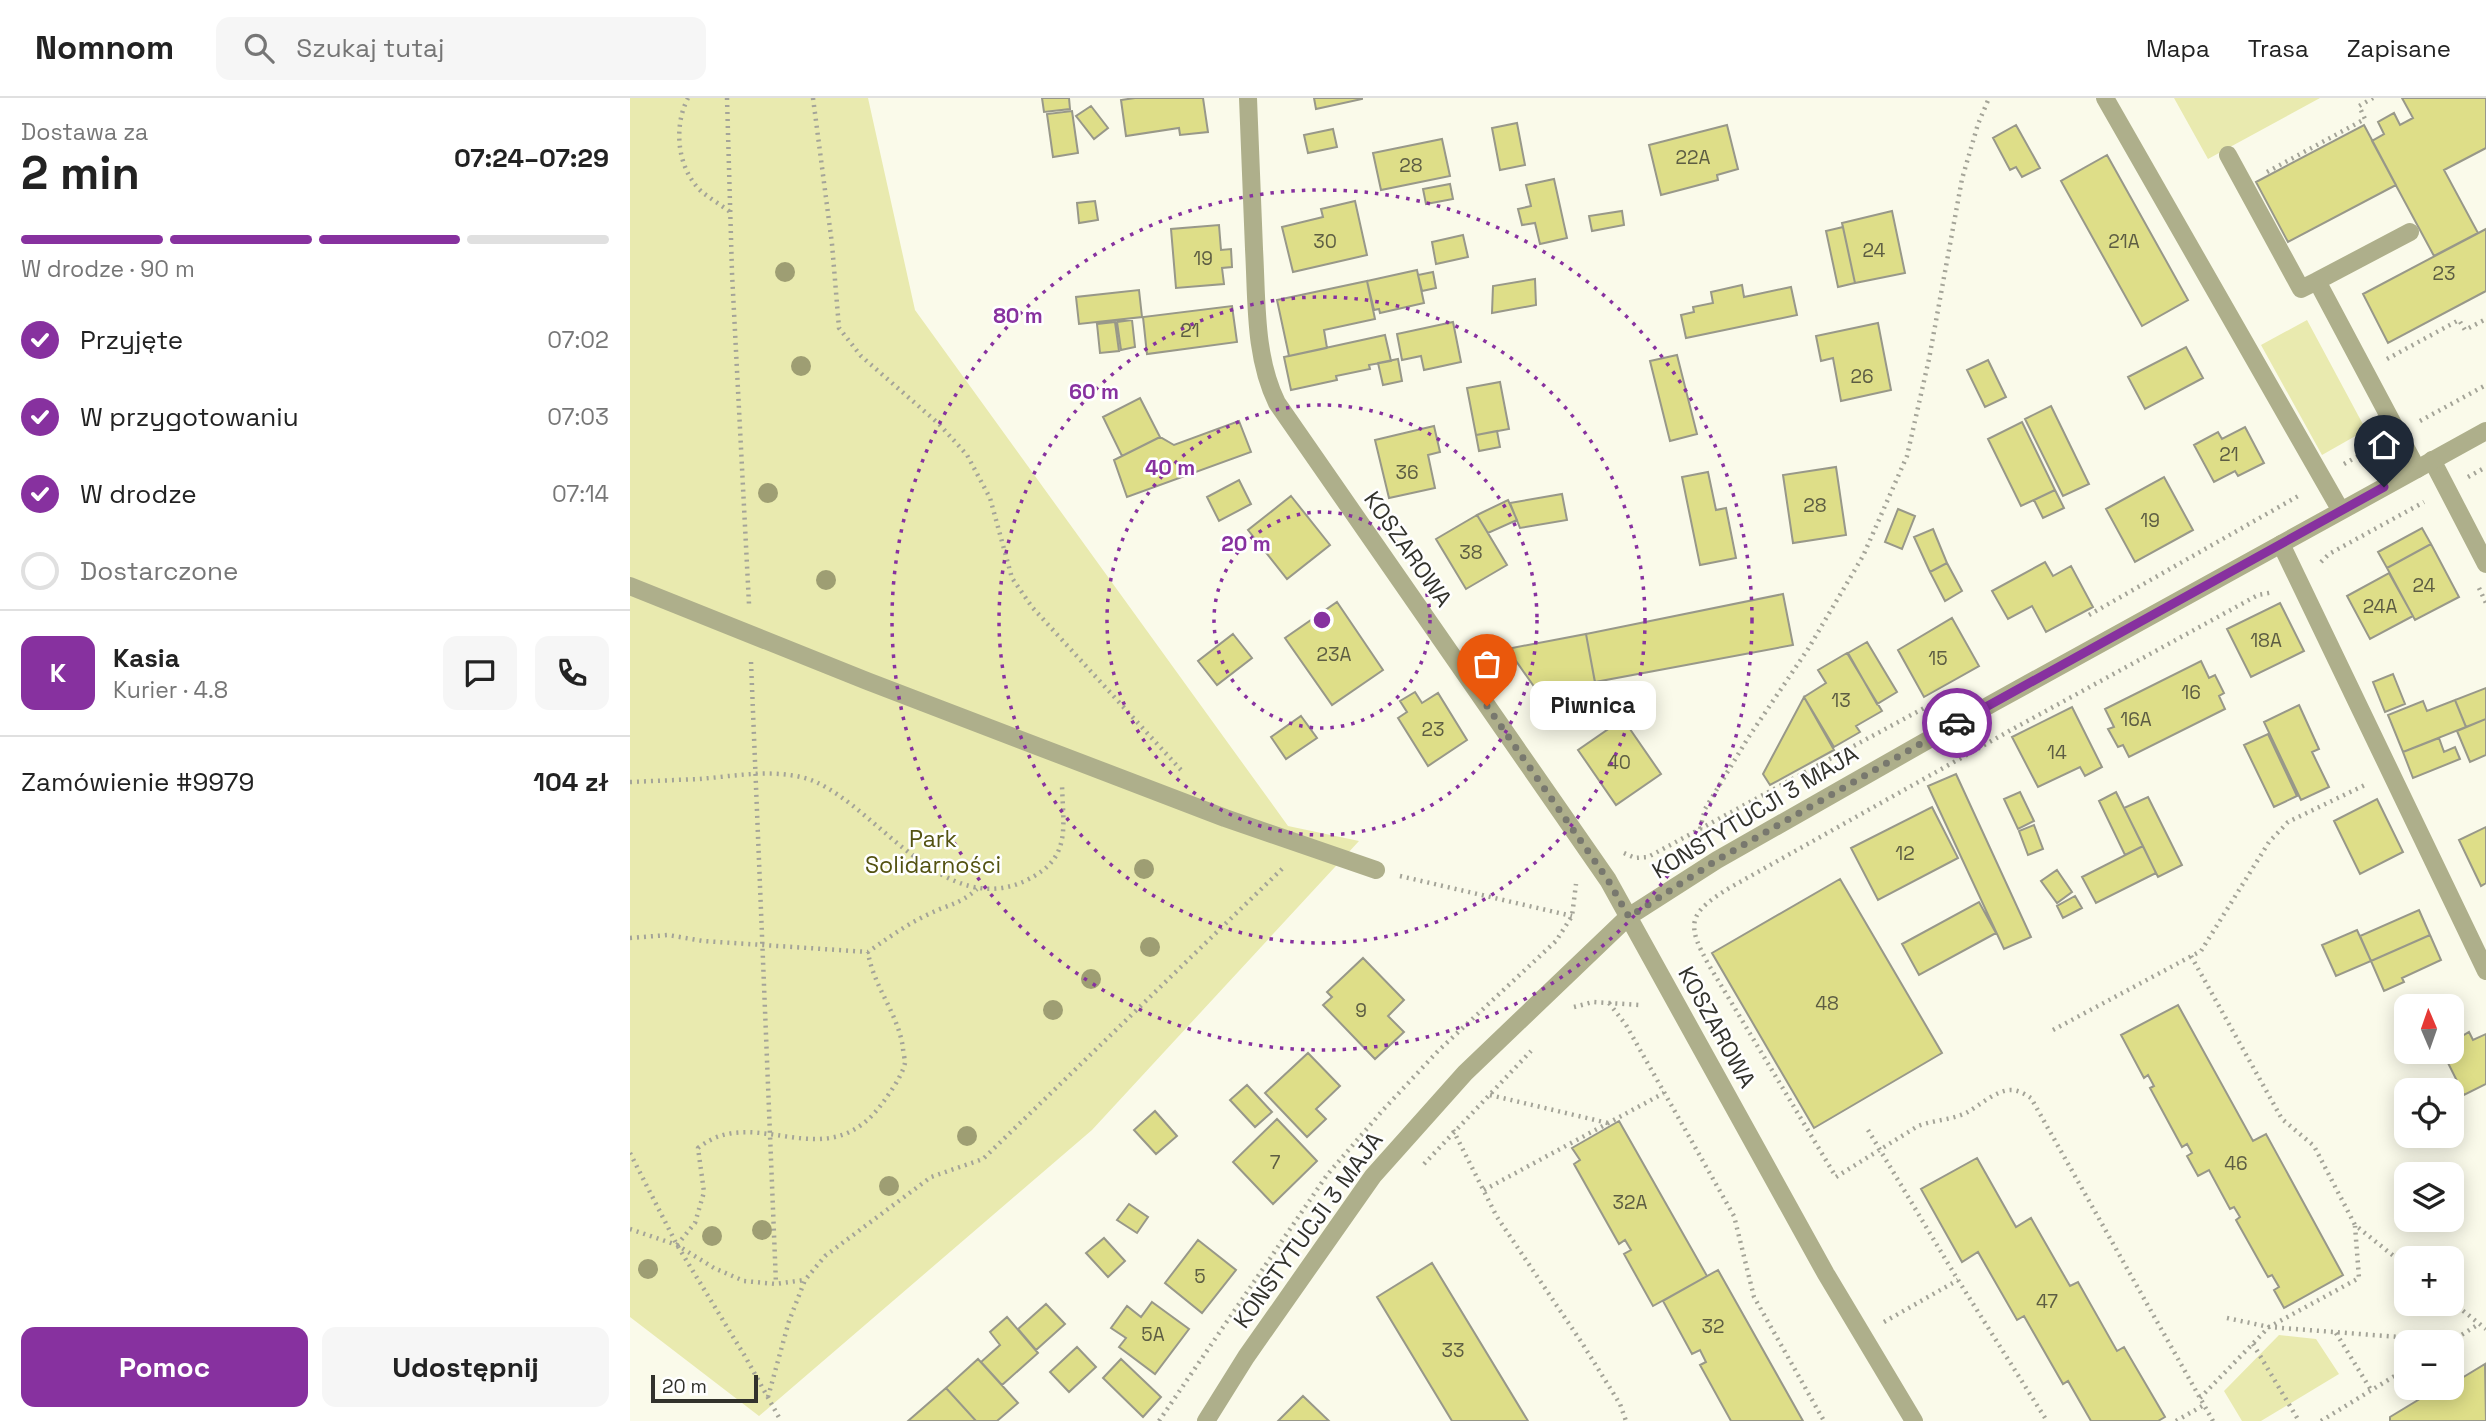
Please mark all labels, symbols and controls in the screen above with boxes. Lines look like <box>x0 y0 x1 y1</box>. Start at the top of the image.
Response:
search box <box>216 17 706 80</box>
text: Nomnom <box>35 27 174 69</box>
icon: search <box>240 29 278 67</box>
text: Szukaj tutaj <box>296 31 444 65</box>
text: Mapa <box>2146 33 2210 64</box>
text: Trasa <box>2248 33 2309 64</box>
text: Zapisane <box>2347 33 2451 64</box>
text: Dostawa za <box>21 117 148 147</box>
text: 07:24–07:29 <box>454 141 609 175</box>
text: 2 min <box>21 144 140 202</box>
house number: 22A <box>1676 145 1710 170</box>
house number: 28 <box>1399 153 1423 178</box>
house number: 30 <box>1313 229 1337 254</box>
house number: 21A <box>2108 229 2140 254</box>
house number: 24 <box>1863 238 1886 263</box>
house number: 19 <box>1193 246 1213 271</box>
text: W drodze · 90 m <box>21 254 195 284</box>
house number: 23 <box>2433 261 2455 286</box>
text: 80 m <box>993 302 1043 329</box>
house number: 21 <box>1180 318 1200 343</box>
icon: check <box>21 321 59 359</box>
text: Przyjęte <box>80 323 183 357</box>
text: 07:02 <box>547 325 609 355</box>
house number: 26 <box>1850 364 1874 389</box>
text: 60 m <box>1069 378 1119 405</box>
icon: check <box>21 398 59 436</box>
text: W przygotowaniu <box>80 400 299 434</box>
text: 07:03 <box>547 402 609 432</box>
pin <box>2354 415 2414 487</box>
icon: home <box>2365 426 2403 464</box>
house number: 21 <box>2219 442 2239 467</box>
text: 40 m <box>1145 454 1195 481</box>
house number: 36 <box>1395 460 1419 485</box>
icon: check <box>21 475 59 513</box>
text: W drodze <box>80 477 197 511</box>
text: 07:14 <box>552 479 609 509</box>
street label: KOSZAROWA <box>1357 485 1459 613</box>
house number: 28 <box>1803 493 1827 518</box>
house number: 19 <box>2140 508 2160 533</box>
text: 20 m <box>1221 530 1271 557</box>
house number: 38 <box>1459 540 1483 565</box>
text: Dostarczone <box>80 554 238 588</box>
house number: 24 <box>2413 573 2436 598</box>
house number: 24A <box>2363 594 2397 619</box>
centre of rings <box>1310 608 1334 632</box>
house number: 18A <box>2250 628 2282 653</box>
pin <box>1457 634 1517 706</box>
button: chat <box>443 636 517 710</box>
button: phone <box>535 636 609 710</box>
text: Kasia <box>113 641 180 675</box>
house number: 23A <box>1317 642 1351 667</box>
icon: bag <box>1468 645 1506 683</box>
house number: 15 <box>1928 646 1948 671</box>
text: K <box>50 656 66 690</box>
text: Kurier · 4.8 <box>113 675 228 705</box>
house number: 16 <box>2181 680 2201 705</box>
callout: Piwnica <box>1529 682 1655 730</box>
house number: 13 <box>1831 688 1851 713</box>
courier <box>1922 688 1992 758</box>
text: Piwnica <box>1550 690 1636 720</box>
icon: car <box>1938 704 1976 742</box>
house number: 16A <box>2120 707 2152 732</box>
house number: 23 <box>1422 717 1444 742</box>
street label: KONSTYTUCJI 3 MAJA <box>1646 739 1864 885</box>
house number: 14 <box>2047 740 2067 765</box>
house number: 40 <box>1607 750 1631 775</box>
text: Zamówienie #9979 <box>21 765 254 799</box>
text: 104 zł <box>533 765 609 799</box>
park label: Park Solidarności <box>865 824 1001 880</box>
house number: 12 <box>1895 841 1915 866</box>
street label: KOSZAROWA <box>1671 961 1763 1093</box>
house number: 48 <box>1815 991 1839 1016</box>
north arrow <box>2394 994 2464 1064</box>
map controls <box>2394 994 2464 1400</box>
house number: 9 <box>1355 998 1367 1023</box>
button: locate <box>2394 1078 2464 1148</box>
street label: KONSTYTUCJI 3 MAJA <box>1227 1126 1389 1334</box>
house number: 7 <box>1270 1150 1281 1175</box>
house number: 46 <box>2224 1151 2248 1176</box>
button: layers <box>2394 1162 2464 1232</box>
house number: 32A <box>1613 1190 1647 1215</box>
button: + <box>2394 1246 2464 1316</box>
house number: 5 <box>1194 1264 1206 1289</box>
house number: 47 <box>2036 1289 2058 1314</box>
house number: 32 <box>1702 1314 1724 1339</box>
house number: 5A <box>1141 1322 1165 1347</box>
button: Pomoc <box>21 1327 308 1407</box>
button: Udostępnij <box>322 1327 609 1407</box>
button: − <box>2394 1330 2464 1400</box>
house number: 33 <box>1442 1338 1464 1363</box>
scale bar <box>651 1372 758 1404</box>
text: 20 m <box>662 1374 707 1399</box>

